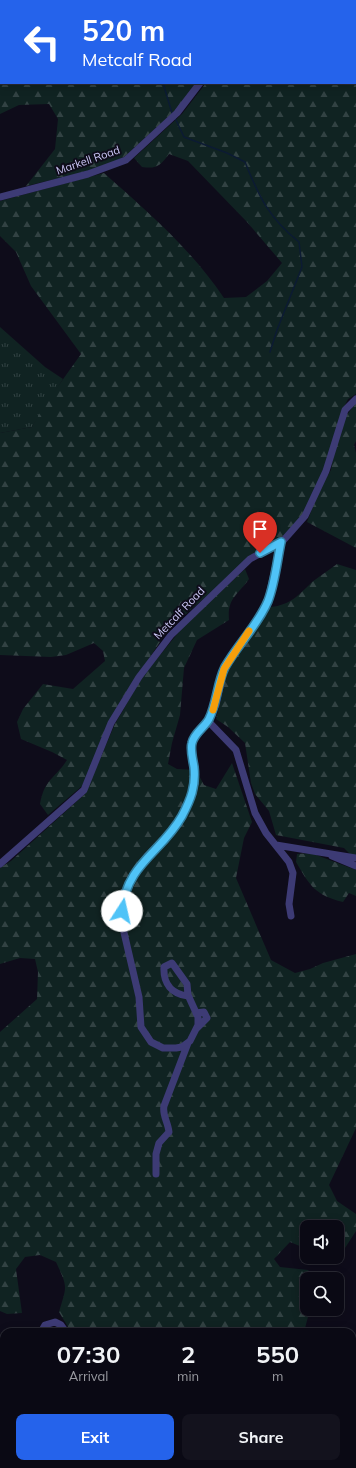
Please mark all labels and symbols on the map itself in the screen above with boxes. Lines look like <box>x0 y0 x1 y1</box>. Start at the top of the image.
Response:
street label: Markell Road <box>54 143 122 177</box>
pin <box>243 512 277 553</box>
street label: Metcalf Road <box>151 584 207 642</box>
position arrow <box>101 890 143 932</box>

